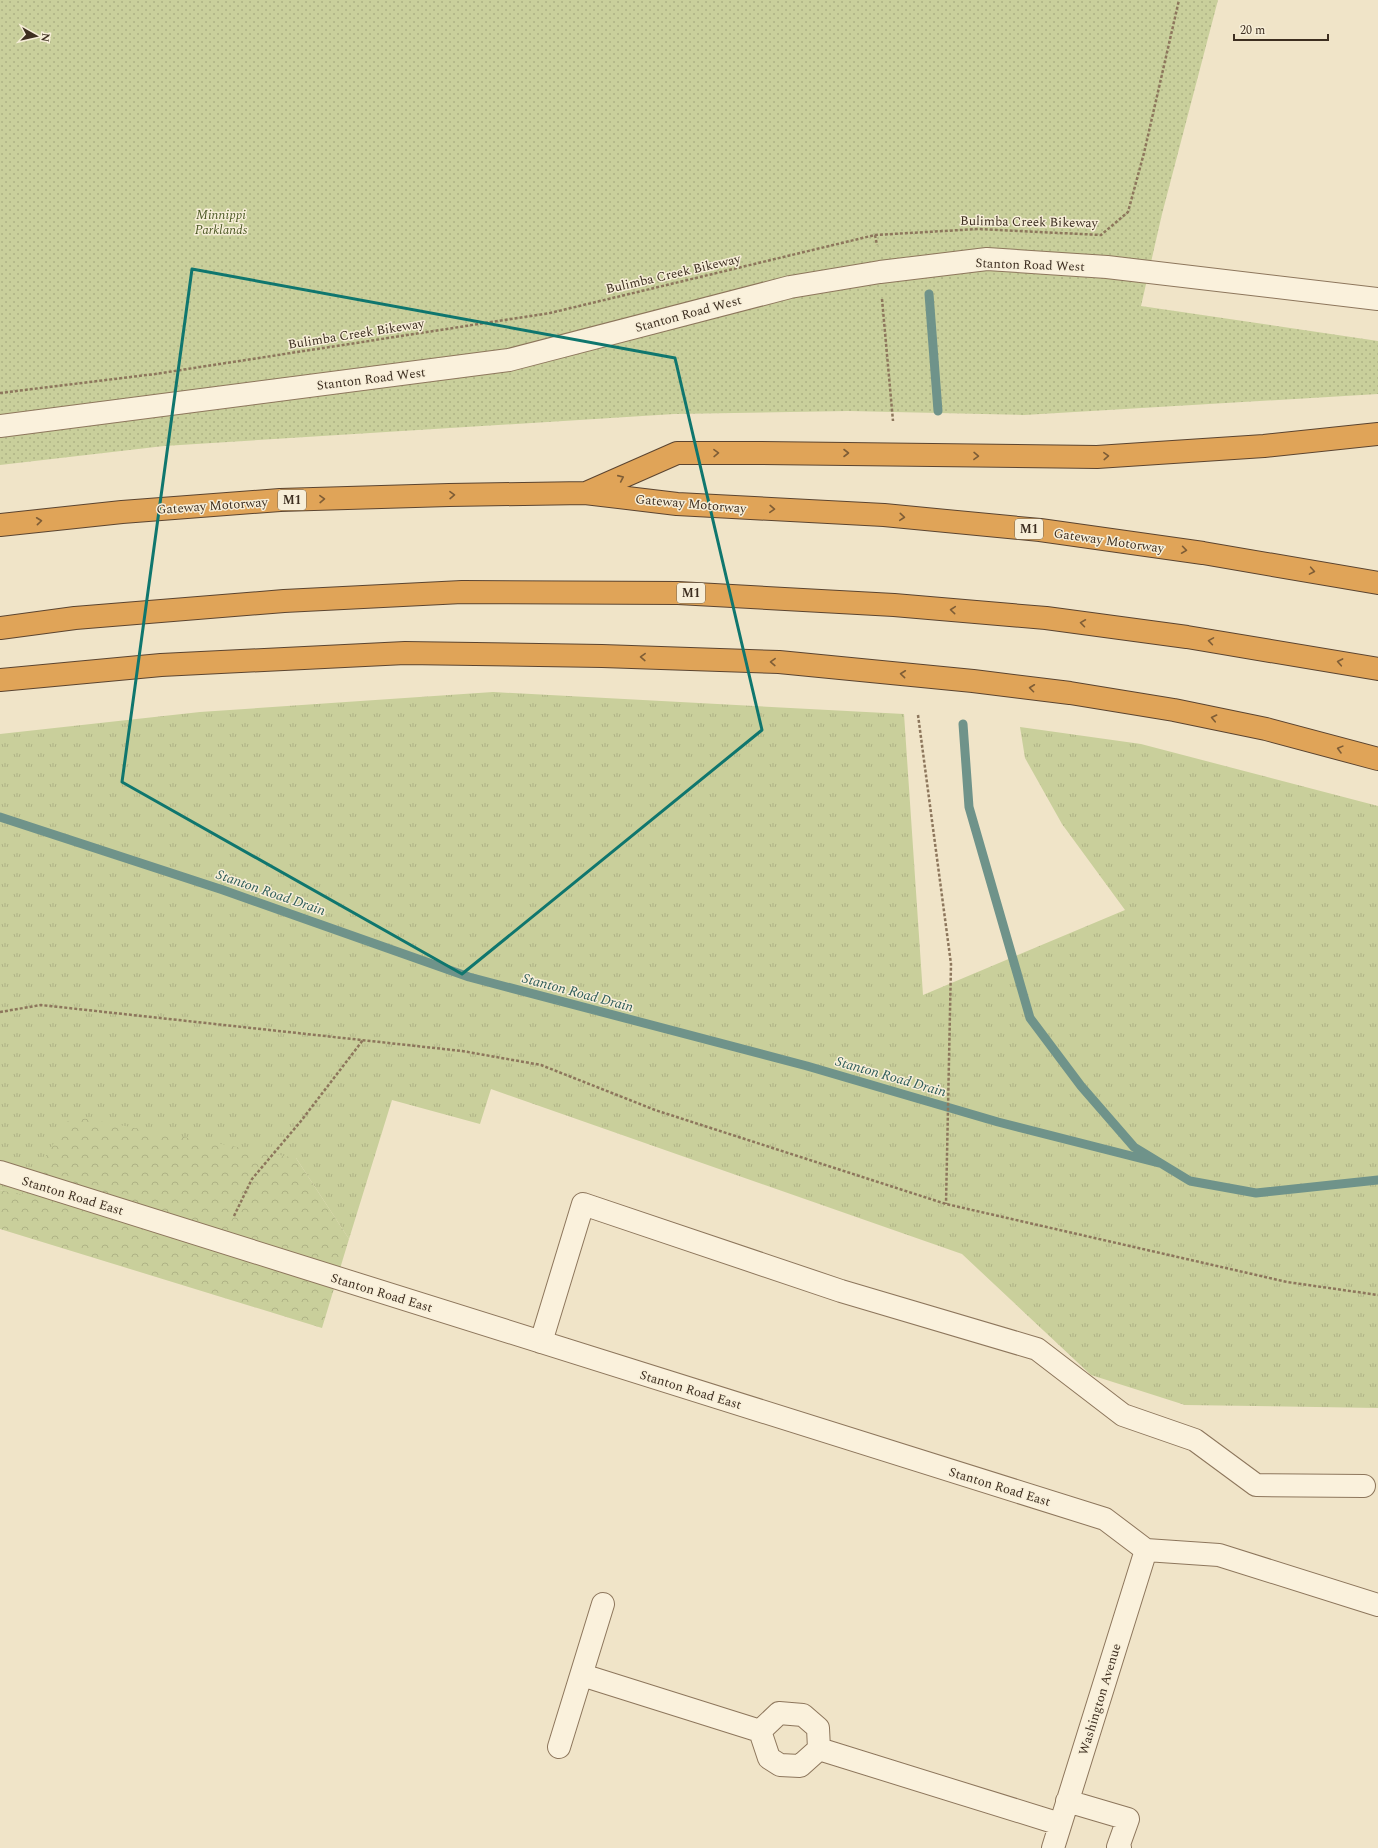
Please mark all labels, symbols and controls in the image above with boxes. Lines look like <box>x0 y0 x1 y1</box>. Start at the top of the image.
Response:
north arrow <box>16 16 56 56</box>
scale bar <box>1234 16 1328 42</box>
text: 20 m <box>1240 21 1265 40</box>
text: N <box>36 32 54 43</box>
park label: Minnippi Parklands <box>195 205 248 240</box>
street label: Bulimba Creek Bikeway <box>960 211 1099 233</box>
street label: Bulimba Creek Bikeway <box>604 249 743 299</box>
street label: Stanton Road West <box>975 253 1085 277</box>
street label: Stanton Road West <box>633 290 744 338</box>
street label: Bulimba Creek Bikeway <box>287 313 426 355</box>
street label: Stanton Road West <box>316 362 427 396</box>
one-way arrow <box>713 449 719 457</box>
one-way arrow <box>843 449 849 457</box>
one-way arrow <box>973 452 979 460</box>
one-way arrow <box>1103 452 1109 461</box>
one-way arrow <box>618 474 625 482</box>
street label: Gateway Motorway <box>635 489 748 519</box>
road number: M1 <box>278 490 306 510</box>
one-way arrow <box>449 491 455 499</box>
street label: Gateway Motorway <box>156 492 269 520</box>
one-way arrow <box>319 495 325 503</box>
one-way arrow <box>769 505 775 514</box>
one-way arrow <box>899 512 905 521</box>
one-way arrow <box>36 516 42 525</box>
road number: M1 <box>1015 519 1043 539</box>
street label: Gateway Motorway <box>1052 523 1166 559</box>
one-way arrow <box>1181 545 1187 554</box>
one-way arrow <box>1309 567 1315 575</box>
road number: M1 <box>677 583 705 603</box>
one-way arrow <box>950 605 956 614</box>
one-way arrow <box>1080 619 1086 628</box>
one-way arrow <box>1208 637 1215 646</box>
one-way arrow <box>640 653 646 662</box>
one-way arrow <box>770 658 776 666</box>
one-way arrow <box>1337 658 1343 667</box>
one-way arrow <box>900 670 906 679</box>
one-way arrow <box>1029 684 1035 693</box>
one-way arrow <box>1211 715 1217 723</box>
one-way arrow <box>1337 745 1344 753</box>
water label: Stanton Road Drain <box>213 864 329 921</box>
water label: Stanton Road Drain <box>520 968 636 1018</box>
water label: Stanton Road Drain <box>833 1051 949 1102</box>
street label: Stanton Road East <box>19 1171 126 1221</box>
street label: Stanton Road East <box>328 1268 435 1318</box>
street label: Stanton Road East <box>637 1365 744 1415</box>
street label: Stanton Road East <box>946 1462 1053 1512</box>
street label: Washington Avenue <box>1073 1641 1126 1758</box>

